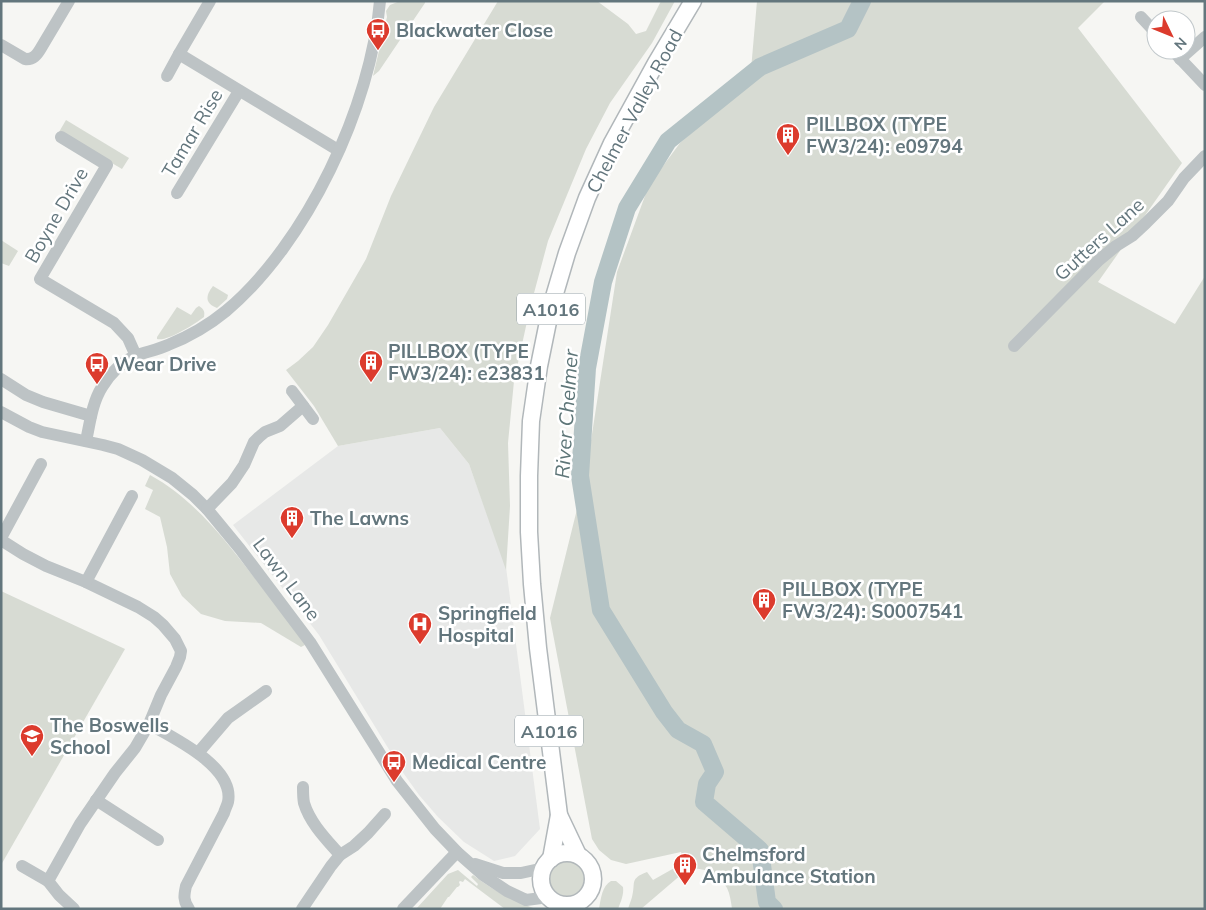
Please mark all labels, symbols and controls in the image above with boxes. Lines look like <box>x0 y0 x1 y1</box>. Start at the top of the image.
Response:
north arrow <box>1146 10 1196 60</box>
bus stop icon: Blackwater Close <box>365 17 391 51</box>
place label: Blackwater Close <box>396 18 553 42</box>
street label: Chelmer Valley Road <box>581 25 687 197</box>
text: N <box>1170 34 1191 54</box>
street label: Tamar Rise <box>156 84 228 182</box>
place label: PILLBOX (TYPE FW3/24): e09794 <box>806 112 963 158</box>
building icon: PILLBOX (TYPE FW3/24): e09794 <box>775 122 801 156</box>
street label: Boyne Drive <box>19 163 93 267</box>
street label: Gutters Lane <box>1049 192 1149 286</box>
road number: A1016 <box>517 294 585 324</box>
place label: PILLBOX (TYPE FW3/24): e23831 <box>388 339 545 385</box>
water label: River Chelmer <box>549 348 583 479</box>
building icon: PILLBOX (TYPE FW3/24): e23831 <box>358 349 384 383</box>
bus stop icon: Wear Drive <box>84 351 110 385</box>
place label: Wear Drive <box>114 352 216 376</box>
building icon: The Lawns <box>279 505 305 539</box>
place label: The Lawns <box>310 506 409 530</box>
street label: Lawn Lane <box>248 533 326 625</box>
place label: PILLBOX (TYPE FW3/24): S0007541 <box>782 577 963 623</box>
building icon: PILLBOX (TYPE FW3/24): S0007541 <box>751 587 777 621</box>
place label: Springfield Hospital <box>438 601 537 647</box>
hospital icon: Springfield Hospital <box>407 611 433 645</box>
place label: The Boswells School <box>50 713 169 759</box>
road number: A1016 <box>515 716 583 746</box>
school or university icon: The Boswells School <box>19 723 45 757</box>
bus stop icon: Medical Centre <box>381 749 407 783</box>
place label: Medical Centre <box>412 750 546 774</box>
place label: Chelmsford Ambulance Station <box>702 842 876 888</box>
building icon: Chelmsford Ambulance Station <box>672 852 698 886</box>

